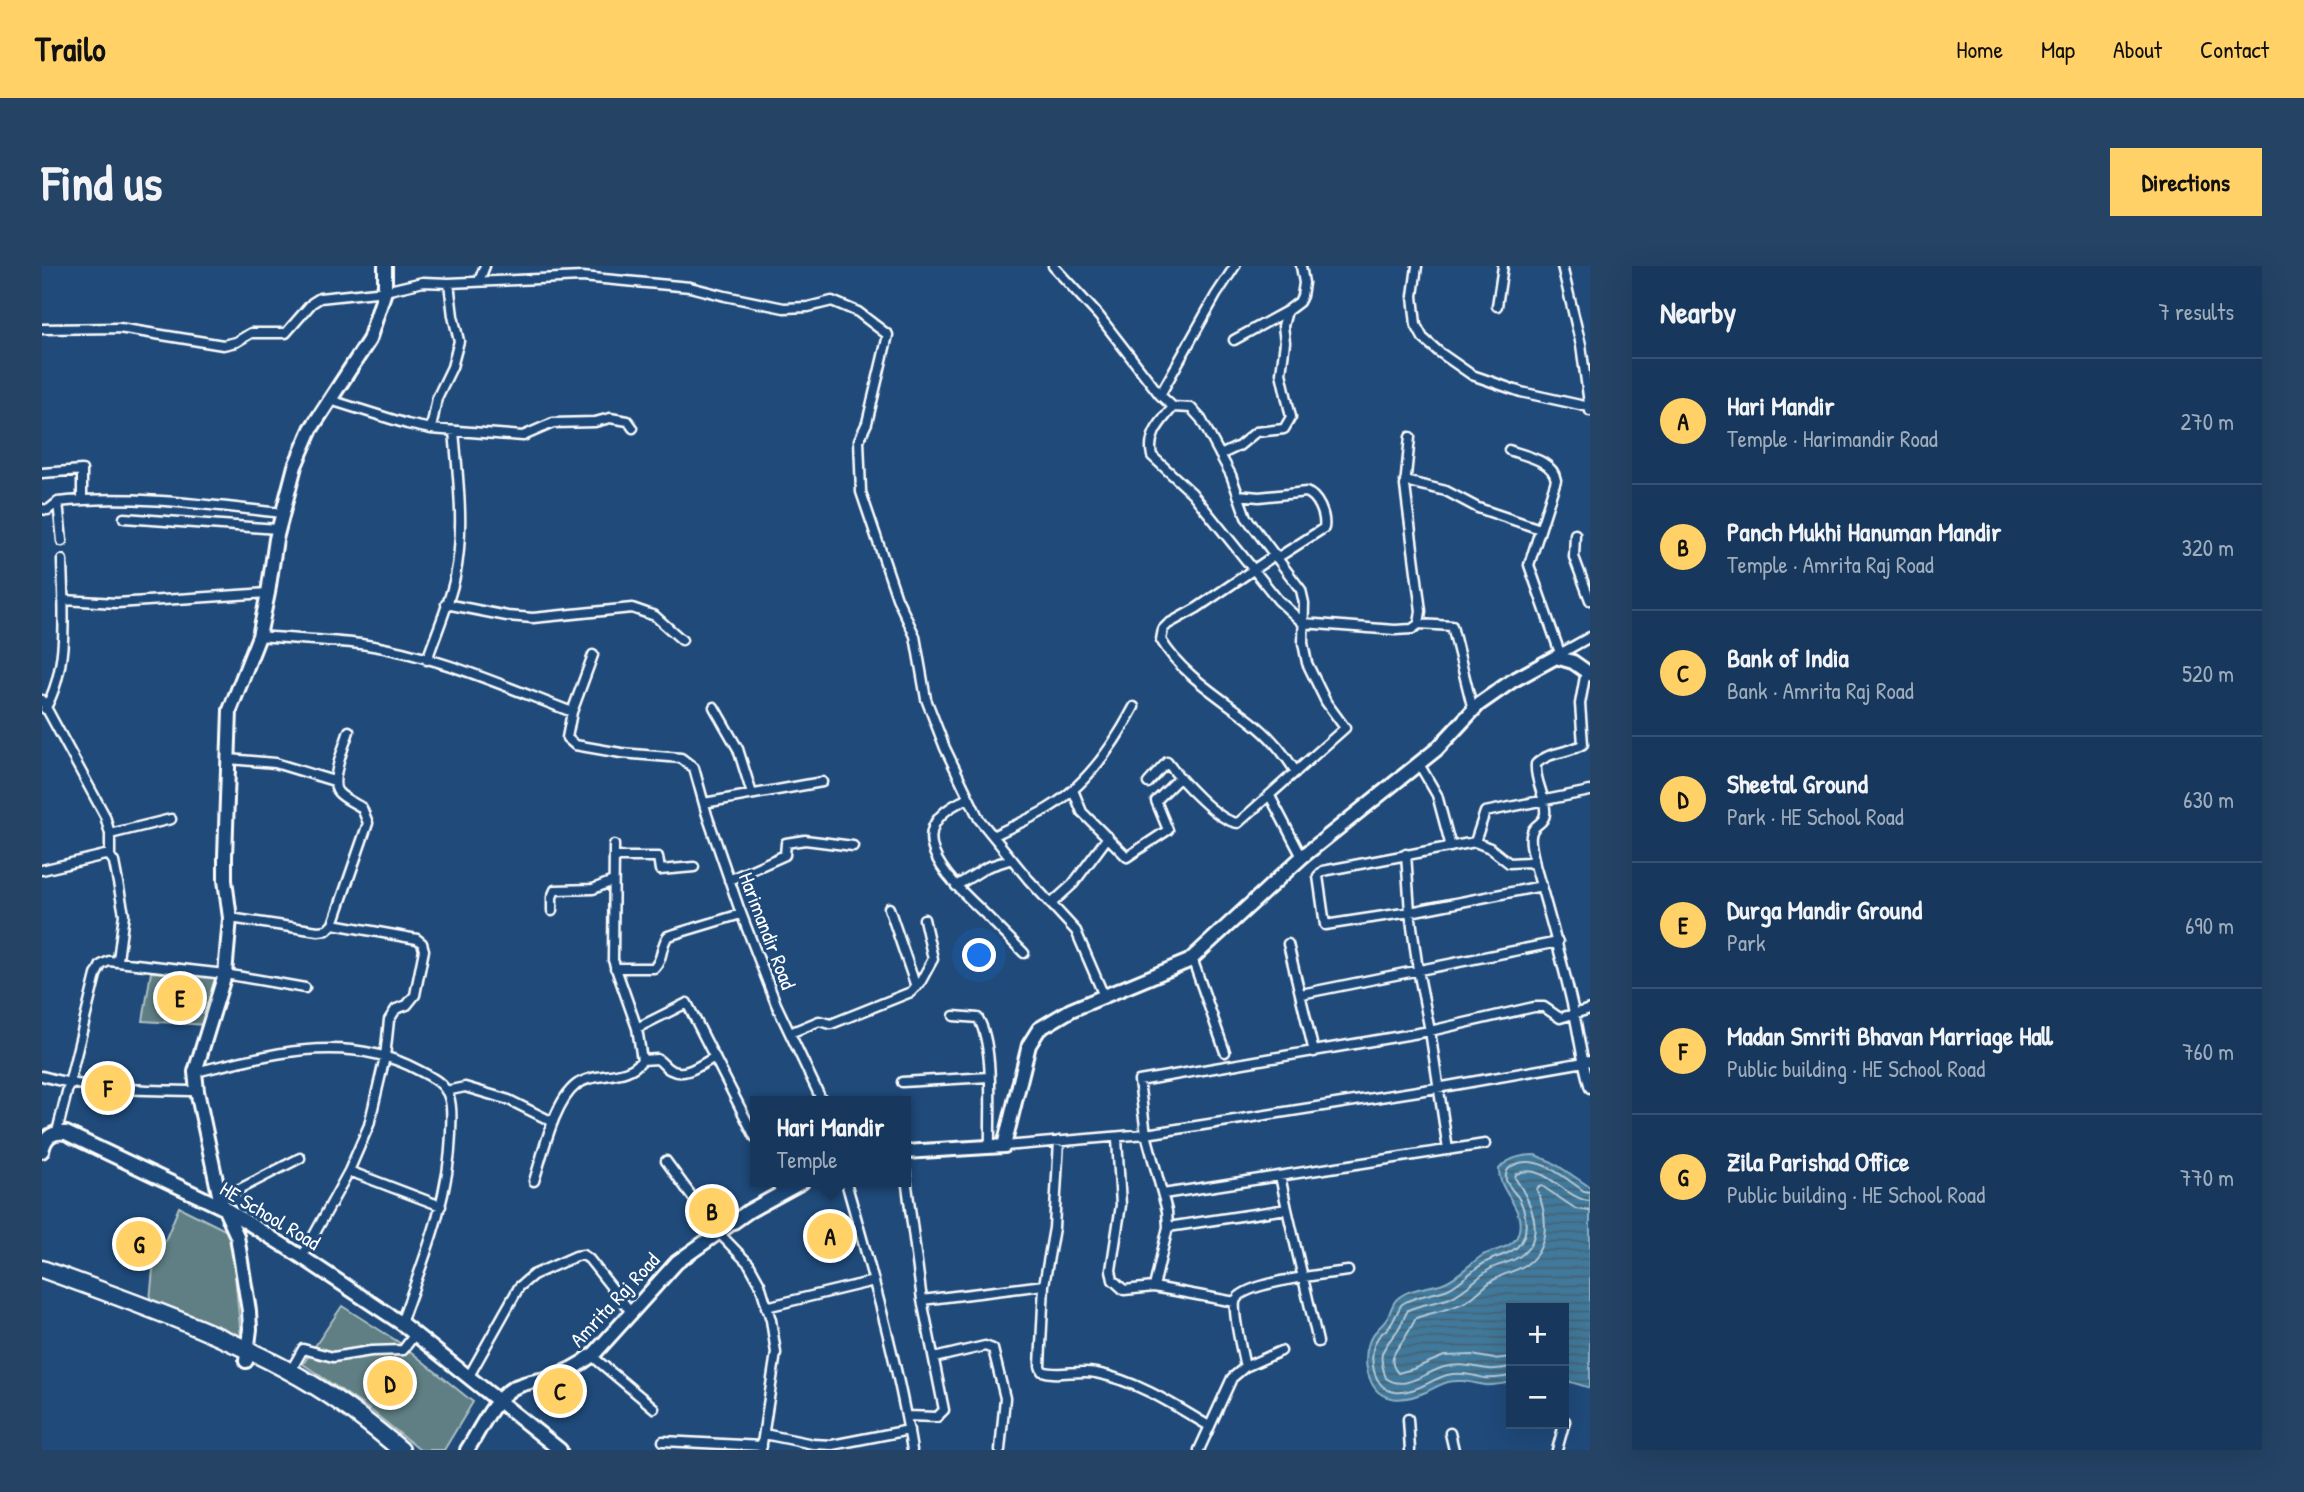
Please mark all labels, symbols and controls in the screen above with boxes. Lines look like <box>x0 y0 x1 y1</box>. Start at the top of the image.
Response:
text: Trailo <box>35 27 106 71</box>
text: Home <box>1956 33 2003 65</box>
text: Map <box>2041 33 2075 65</box>
text: About <box>2113 33 2162 65</box>
text: Contact <box>2200 33 2269 65</box>
button: Directions <box>2110 148 2262 216</box>
text: Find us <box>42 149 162 215</box>
text: Nearby <box>1660 292 1736 332</box>
text: 7 results <box>2158 296 2234 327</box>
text: Hari Mandir <box>1727 388 1835 423</box>
text: A <box>1677 406 1689 437</box>
text: 270 m <box>2181 406 2234 437</box>
text: Temple · Harimandir Road <box>1727 423 1938 454</box>
text: Panch Mukhi Hanuman Mandir <box>1727 514 2001 549</box>
text: B <box>1677 532 1689 563</box>
text: 320 m <box>2182 532 2234 563</box>
text: Temple · Amrita Raj Road <box>1727 549 1934 580</box>
text: Bank of India <box>1727 640 1849 675</box>
text: C <box>1677 658 1689 689</box>
text: 520 m <box>2182 658 2234 689</box>
text: Bank · Amrita Raj Road <box>1727 675 1914 706</box>
text: Sheetal Ground <box>1727 766 1868 801</box>
text: D <box>1678 784 1688 815</box>
text: 630 m <box>2183 784 2234 815</box>
text: Park · HE School Road <box>1727 801 1904 832</box>
street label: Harimandir Road <box>732 868 803 993</box>
text: Durga Mandir Ground <box>1727 892 1922 927</box>
text: E <box>1678 910 1688 941</box>
text: 690 m <box>2185 910 2234 941</box>
text: Park <box>1727 927 1765 958</box>
your location <box>962 938 996 972</box>
pin: E <box>157 972 203 1024</box>
text: Madan Smriti Bhavan Marriage Hall <box>1727 1018 2053 1053</box>
text: F <box>1679 1036 1687 1067</box>
text: 760 m <box>2182 1036 2234 1067</box>
text: Public building · HE School Road <box>1727 1053 1985 1084</box>
pin: F <box>85 1062 131 1114</box>
popup <box>750 1096 911 1187</box>
text: Hari Mandir <box>777 1109 884 1144</box>
text: Temple <box>777 1144 837 1175</box>
text: Zila Parishad Office <box>1727 1144 1909 1179</box>
text: G <box>1677 1162 1689 1193</box>
text: 770 m <box>2180 1162 2234 1193</box>
street label: HE School Road <box>215 1174 326 1257</box>
text: Public building · HE School Road <box>1727 1179 1985 1210</box>
pin: B <box>689 1185 735 1237</box>
pin: A <box>807 1210 853 1262</box>
pin: G <box>116 1218 162 1270</box>
street label: Amrita Raj Road <box>563 1246 666 1353</box>
map controls <box>1506 1303 1569 1429</box>
button: + <box>1506 1303 1569 1366</box>
pin: D <box>367 1357 413 1409</box>
pin: C <box>537 1365 583 1417</box>
button: − <box>1506 1366 1569 1429</box>

